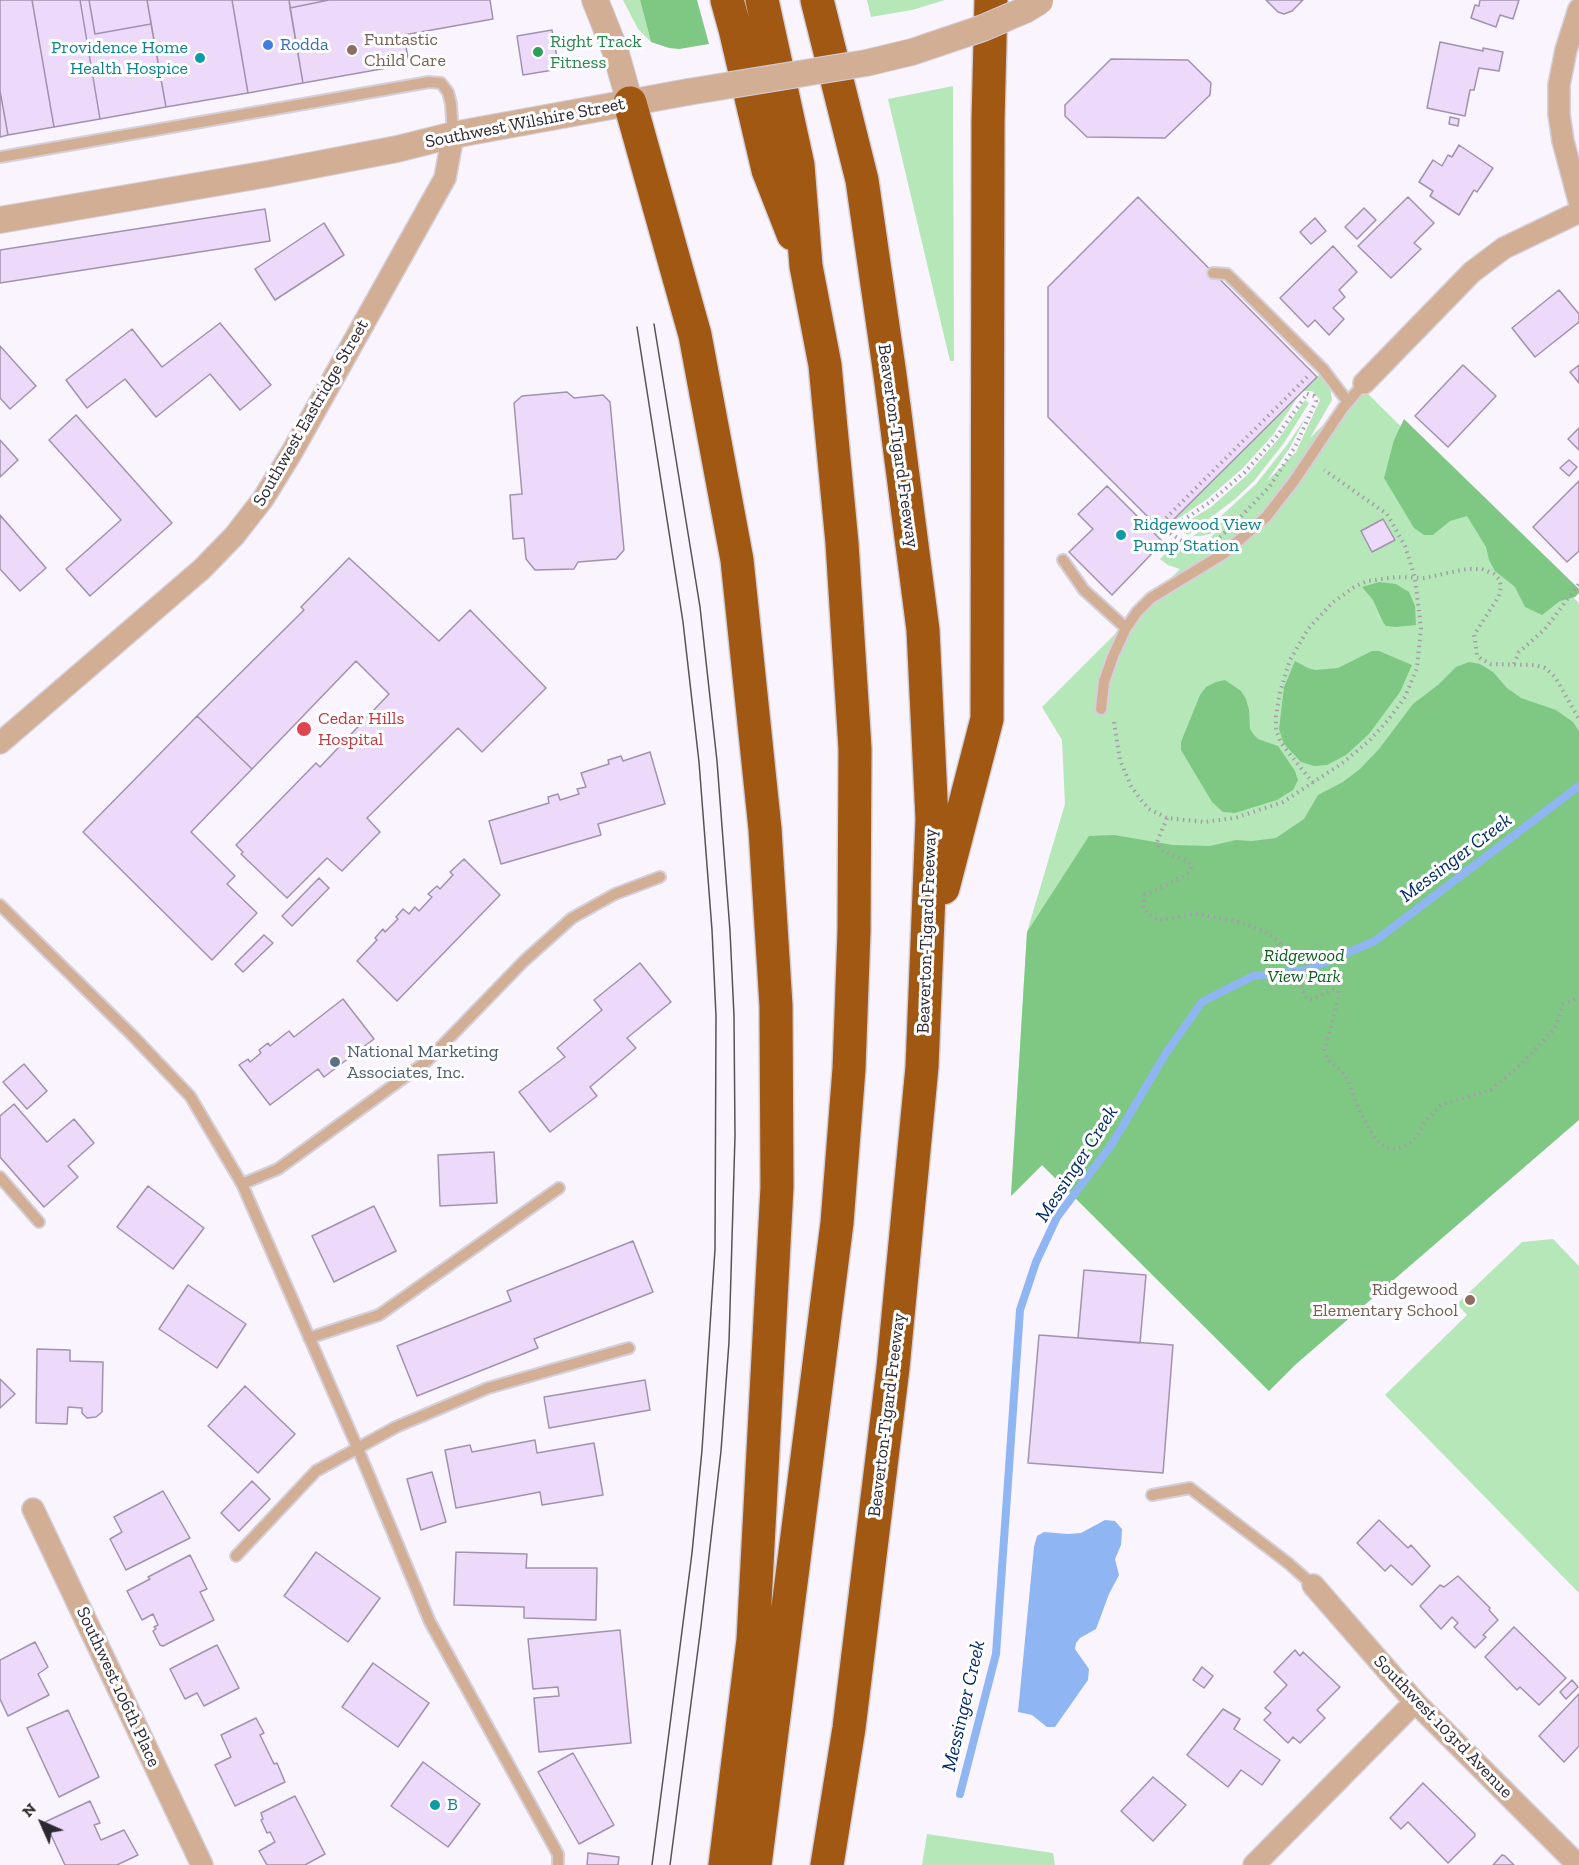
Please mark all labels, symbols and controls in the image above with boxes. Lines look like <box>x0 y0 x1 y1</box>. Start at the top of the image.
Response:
place label: Funtastic Child Care <box>364 29 446 72</box>
place label: Right Track Fitness <box>550 31 642 74</box>
place label: Rodda <box>280 34 329 56</box>
place label: Providence Home Health Hospice <box>51 37 188 80</box>
marker: Rodda <box>261 38 275 52</box>
marker: Funtastic Child Care <box>345 43 359 57</box>
marker: Right Track Fitness <box>531 45 545 59</box>
marker: Providence Home Health Hospice <box>193 51 207 65</box>
street label: Southwest Wilshire Street <box>423 93 627 153</box>
street label: Southwest Eastridge Street <box>249 316 373 510</box>
street label: Beaverton-Tigard Freeway <box>873 343 923 549</box>
place label: Ridgewood View Pump Station <box>1133 514 1262 556</box>
marker: Ridgewood View Pump Station <box>1114 528 1128 542</box>
place label: Cedar Hills Hospital <box>318 708 404 750</box>
marker: Cedar Hills Hospital <box>295 720 313 738</box>
water label: Messinger Creek <box>1395 808 1517 908</box>
street label: Beaverton-Tigard Freeway <box>913 828 941 1034</box>
park label: Ridgewood View Park <box>1264 945 1344 988</box>
place label: National Marketing Associates, Inc. <box>347 1041 499 1084</box>
marker: National Marketing Associates, Inc. <box>328 1055 342 1069</box>
water label: Messinger Creek <box>1031 1101 1123 1227</box>
place label: Ridgewood Elementary School <box>1312 1279 1458 1322</box>
marker: Ridgewood Elementary School <box>1463 1293 1477 1307</box>
street label: Beaverton-Tigard Freeway <box>864 1312 910 1518</box>
street label: Southwest 106th Place <box>71 1603 165 1771</box>
water label: Messinger Creek <box>937 1638 991 1774</box>
street label: Southwest 103rd Avenue <box>1369 1651 1517 1803</box>
north arrow <box>12 1793 72 1853</box>
place label: B <box>447 1794 458 1816</box>
marker: B <box>428 1798 442 1812</box>
text: N <box>18 1799 40 1821</box>

